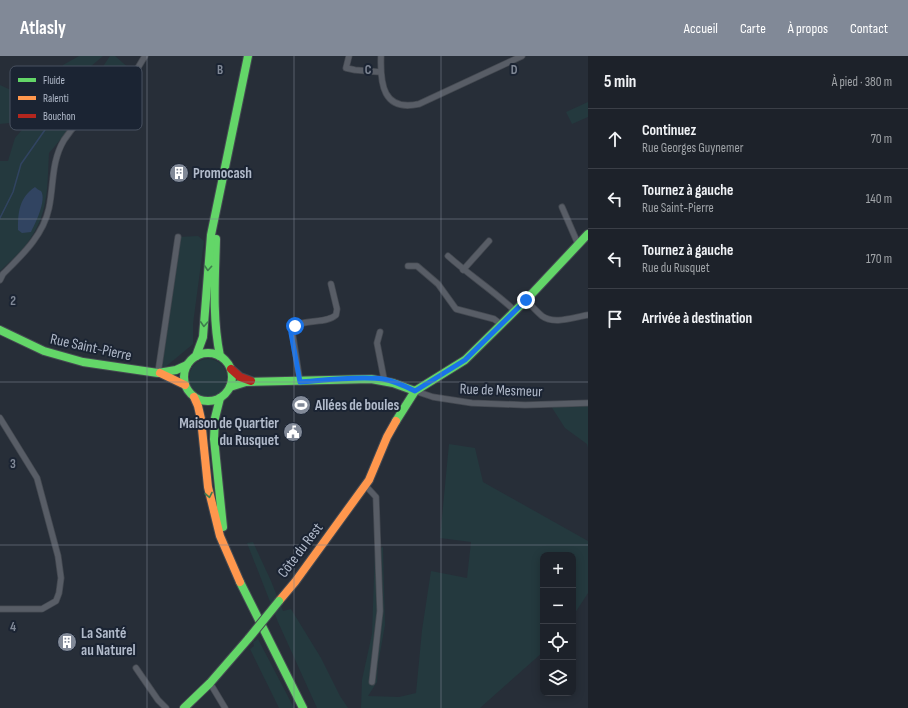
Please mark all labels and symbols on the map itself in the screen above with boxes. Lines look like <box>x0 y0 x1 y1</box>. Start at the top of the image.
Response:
text: B <box>217 62 223 78</box>
text: C <box>365 62 372 78</box>
text: D <box>511 62 518 78</box>
legend <box>10 66 142 130</box>
text: Fluide <box>43 74 65 87</box>
text: Ralenti <box>43 92 69 105</box>
text: Bouchon <box>43 110 76 123</box>
building icon: Promocash <box>168 162 190 184</box>
place label: Promocash <box>193 164 252 183</box>
one-way arrow <box>203 265 212 271</box>
route end <box>517 291 535 309</box>
text: 2 <box>10 293 16 309</box>
route start <box>286 317 304 335</box>
one-way arrow <box>199 321 208 327</box>
street label: Rue Saint-Pierre <box>48 330 133 365</box>
street label: Rue de Mesmeur <box>459 380 543 401</box>
sports icon: Allées de boules <box>290 394 312 416</box>
place label: Allées de boules <box>314 396 400 415</box>
place label: Maison de Quartier du Rusquet <box>179 414 279 450</box>
public building icon: Maison de Quartier du Rusquet <box>282 421 304 443</box>
text: 3 <box>10 456 16 472</box>
one-way arrow <box>205 492 213 498</box>
street label: Côte du Rest <box>274 519 327 582</box>
text: 4 <box>10 619 16 635</box>
place label: La Santé au Naturel <box>81 624 136 660</box>
building icon: La Santé au Naturel <box>56 631 78 653</box>

